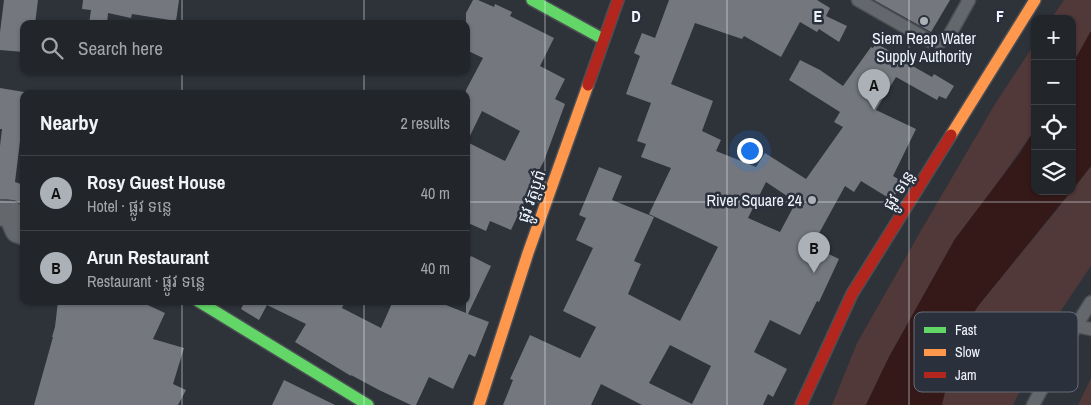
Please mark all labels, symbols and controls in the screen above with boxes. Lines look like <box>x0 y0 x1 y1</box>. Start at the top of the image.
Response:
text: D <box>631 5 641 27</box>
text: E <box>814 5 823 27</box>
text: F <box>996 5 1004 27</box>
marker: Siem Reap Water Supply Authority <box>918 15 930 27</box>
map controls <box>1031 15 1076 195</box>
button: + <box>1031 15 1076 60</box>
search box <box>20 20 470 75</box>
place label: Siem Reap Water Supply Authority <box>872 27 977 67</box>
icon: search <box>38 34 66 62</box>
text: Search here <box>78 35 163 61</box>
button: − <box>1031 60 1076 105</box>
pin: A <box>858 69 890 110</box>
button: locate <box>1031 105 1076 150</box>
text: Nearby <box>40 108 98 137</box>
text: 2 results <box>400 112 450 134</box>
your location <box>737 138 763 164</box>
button: layers <box>1031 150 1076 195</box>
street label: ផ្លូវ ទន្លេ <box>877 166 922 216</box>
street label: ផ្លូវ វត្តបូព៌ <box>511 167 554 227</box>
text: Rosy Guest House <box>87 169 226 195</box>
text: A <box>51 182 61 204</box>
text: 40 m <box>421 182 450 204</box>
place label: River Square 24 <box>706 189 802 211</box>
marker: River Square 24 <box>806 194 818 206</box>
text: Hotel · ផ្លូវ ទន្លេ <box>87 195 172 217</box>
pin: B <box>798 232 830 273</box>
text: Arun Restaurant <box>87 244 209 270</box>
text: B <box>51 257 61 279</box>
text: 40 m <box>421 257 450 279</box>
text: Restaurant · ផ្លូវ ទន្លេ <box>87 270 206 292</box>
legend <box>914 312 1078 392</box>
text: Fast <box>955 321 977 339</box>
text: Slow <box>955 343 981 361</box>
text: Jam <box>955 366 977 384</box>

